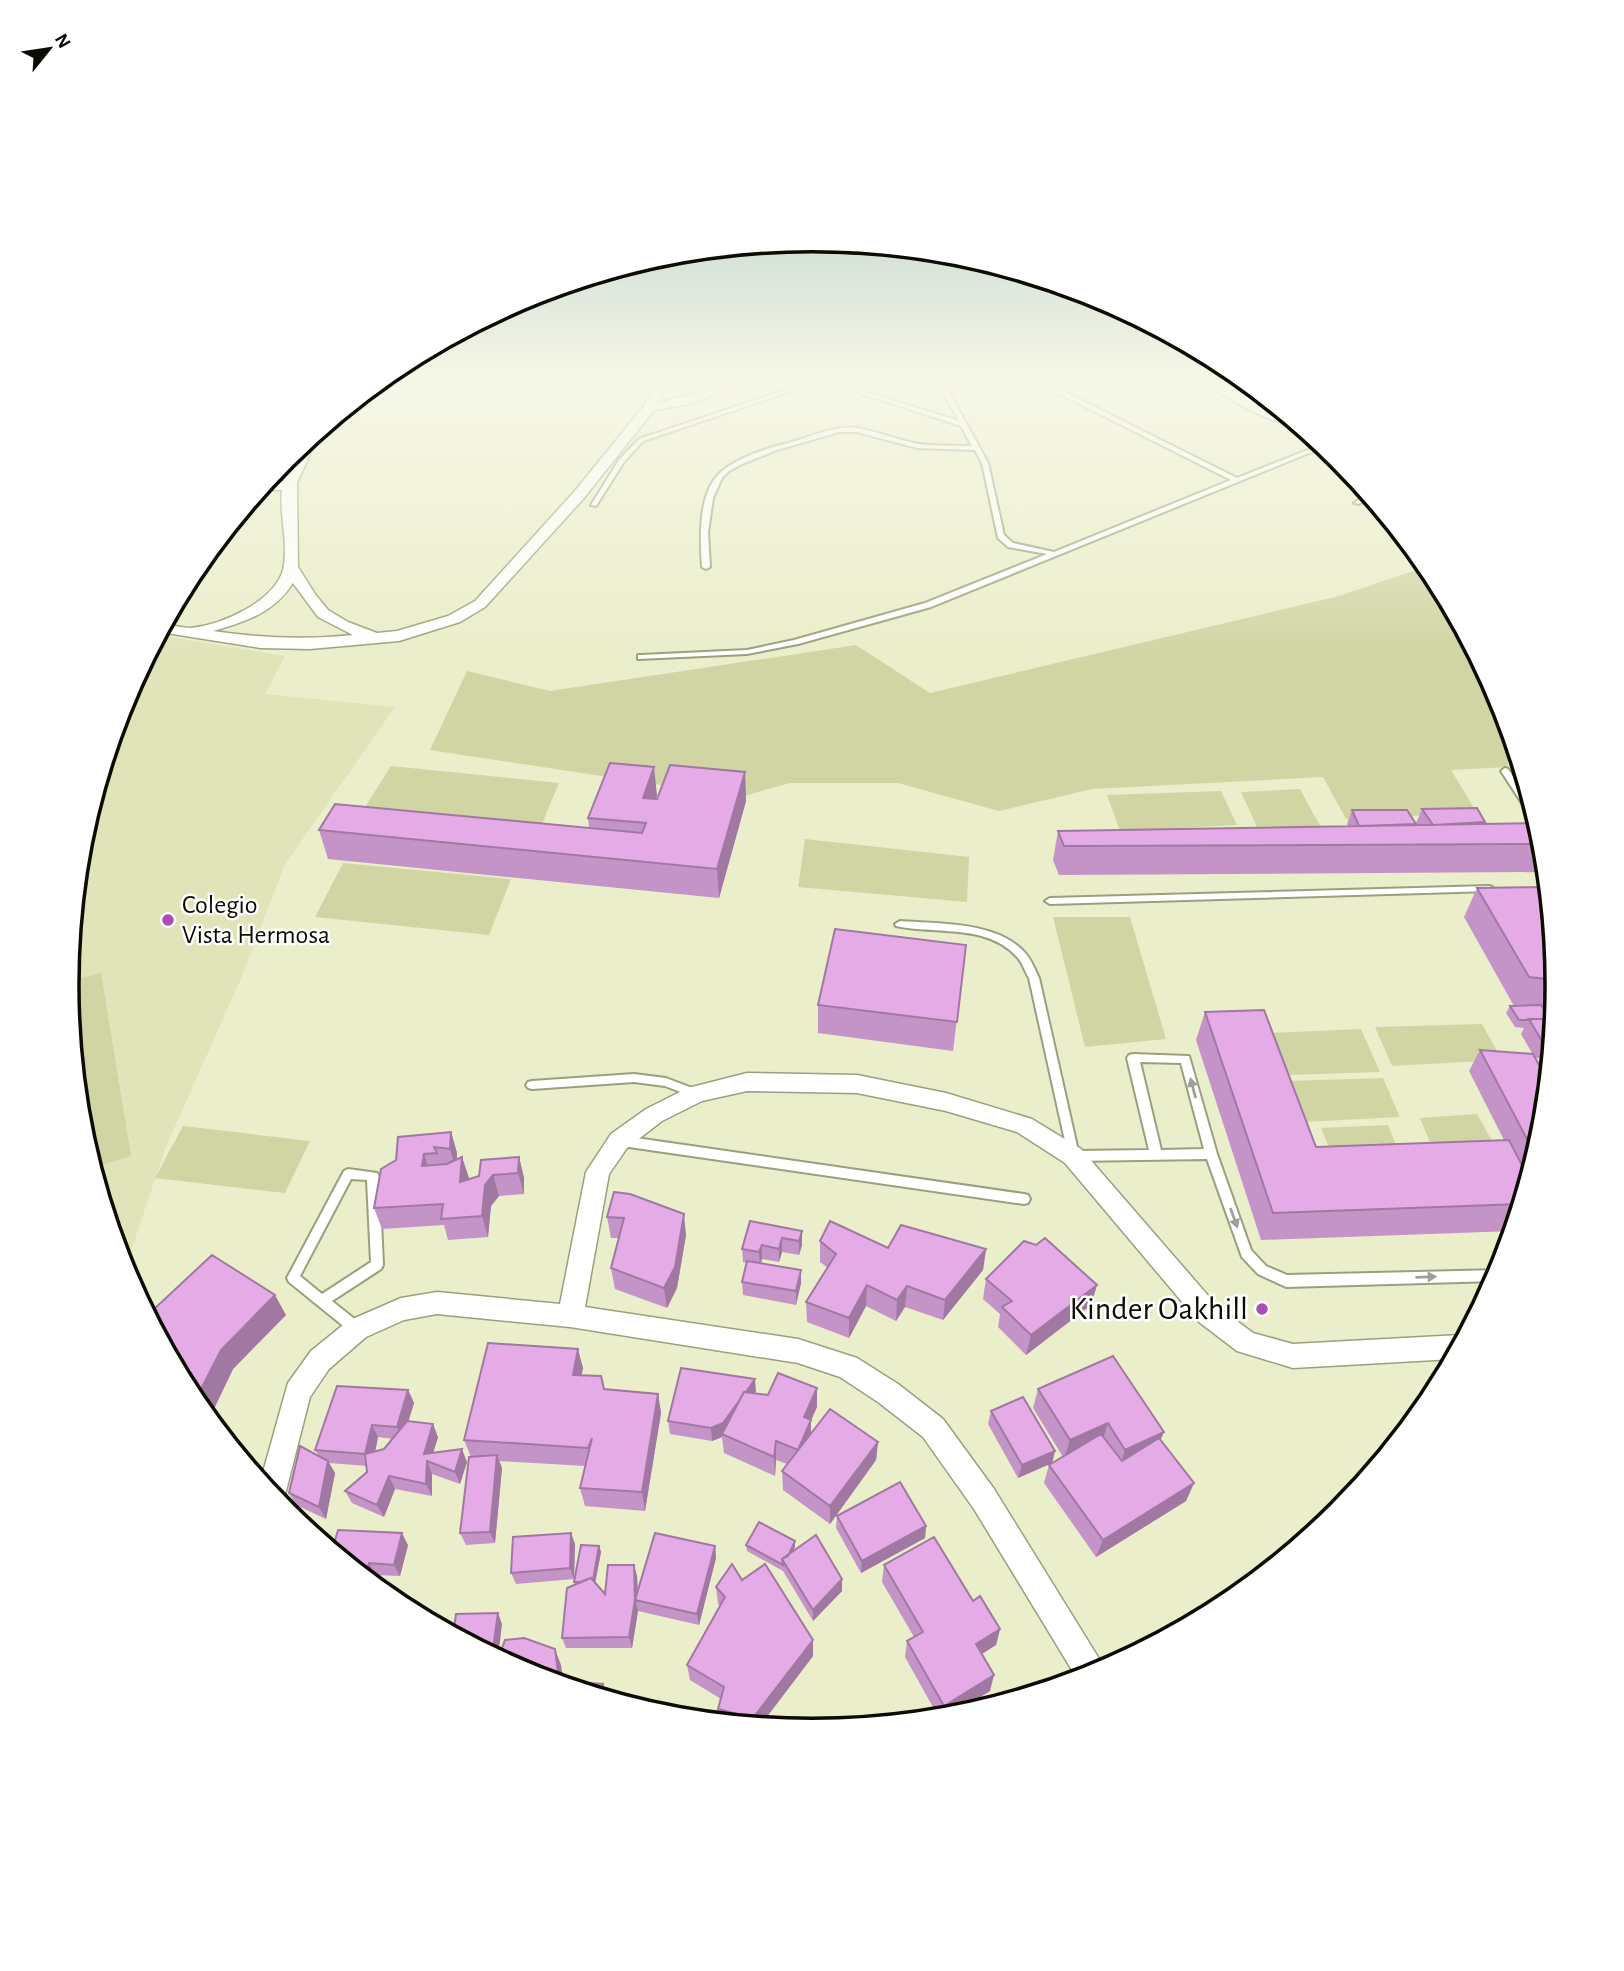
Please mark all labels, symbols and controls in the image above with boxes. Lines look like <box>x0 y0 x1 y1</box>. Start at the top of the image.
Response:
north arrow <box>14 14 84 84</box>
text: N <box>51 31 74 52</box>
place label: Colegio Vista Hermosa <box>182 892 330 948</box>
marker: Colegio Vista Hermosa <box>160 912 176 928</box>
one-way arrow <box>1187 1077 1198 1099</box>
one-way arrow <box>1228 1208 1239 1229</box>
one-way arrow <box>1416 1271 1438 1282</box>
place label: Kinder Oakhill <box>1069 1293 1248 1325</box>
marker: Kinder Oakhill <box>1254 1301 1270 1317</box>

